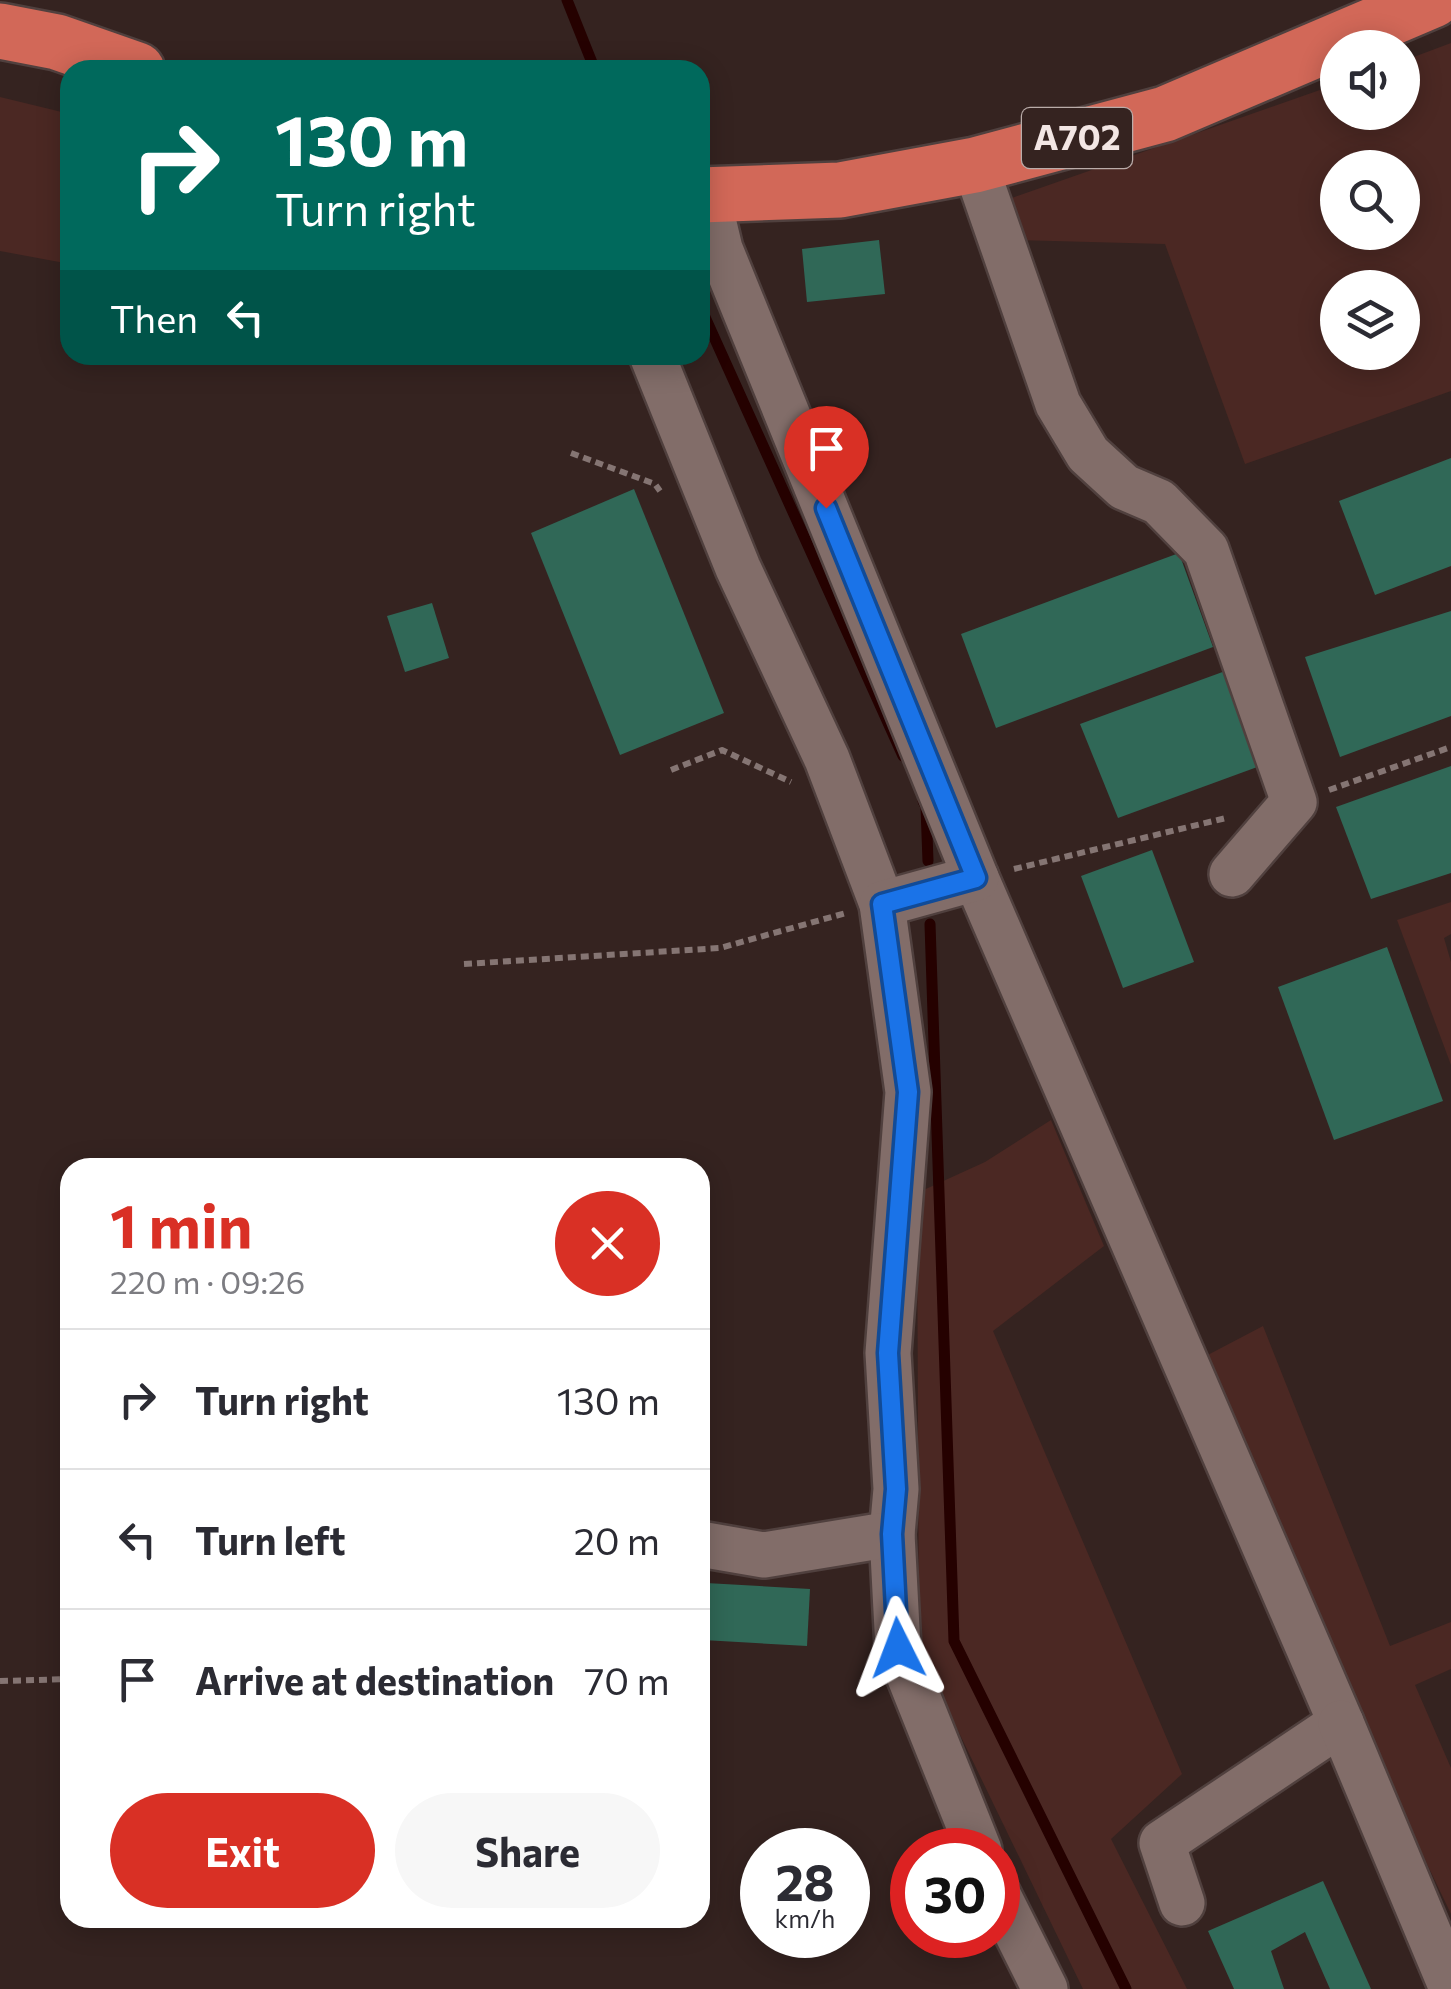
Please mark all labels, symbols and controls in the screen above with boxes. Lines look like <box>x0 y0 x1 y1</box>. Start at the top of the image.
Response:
map controls <box>1320 30 1420 370</box>
button: sound <box>1320 30 1420 130</box>
text: 130 m <box>275 95 468 180</box>
icon: right <box>110 100 240 230</box>
road number: A702 <box>1022 108 1132 168</box>
button: search <box>1320 150 1420 250</box>
text: Turn right <box>275 180 476 235</box>
button: layers <box>1320 270 1420 370</box>
icon: left <box>218 290 273 345</box>
text: Then <box>110 294 198 341</box>
pin <box>784 406 869 509</box>
icon: arrive <box>799 421 854 476</box>
text: 1 min <box>110 1187 252 1260</box>
button: close <box>555 1191 660 1296</box>
text: 220 m · 09:26 <box>110 1261 305 1301</box>
icon: right <box>110 1372 165 1427</box>
text: Turn right <box>195 1376 369 1423</box>
text: 130 m <box>557 1376 660 1423</box>
icon: left <box>110 1512 165 1567</box>
text: Turn left <box>195 1516 346 1563</box>
text: 20 m <box>574 1516 660 1563</box>
position arrow <box>846 1596 950 1700</box>
icon: arrive <box>110 1652 165 1707</box>
text: Arrive at destination <box>195 1656 554 1703</box>
text: 70 m <box>584 1656 670 1703</box>
button: Exit <box>110 1793 375 1908</box>
button: Share <box>395 1793 660 1908</box>
speed limit sign: 30 <box>890 1828 1020 1958</box>
text: 28 <box>775 1850 835 1911</box>
text: km/h <box>775 1903 835 1933</box>

